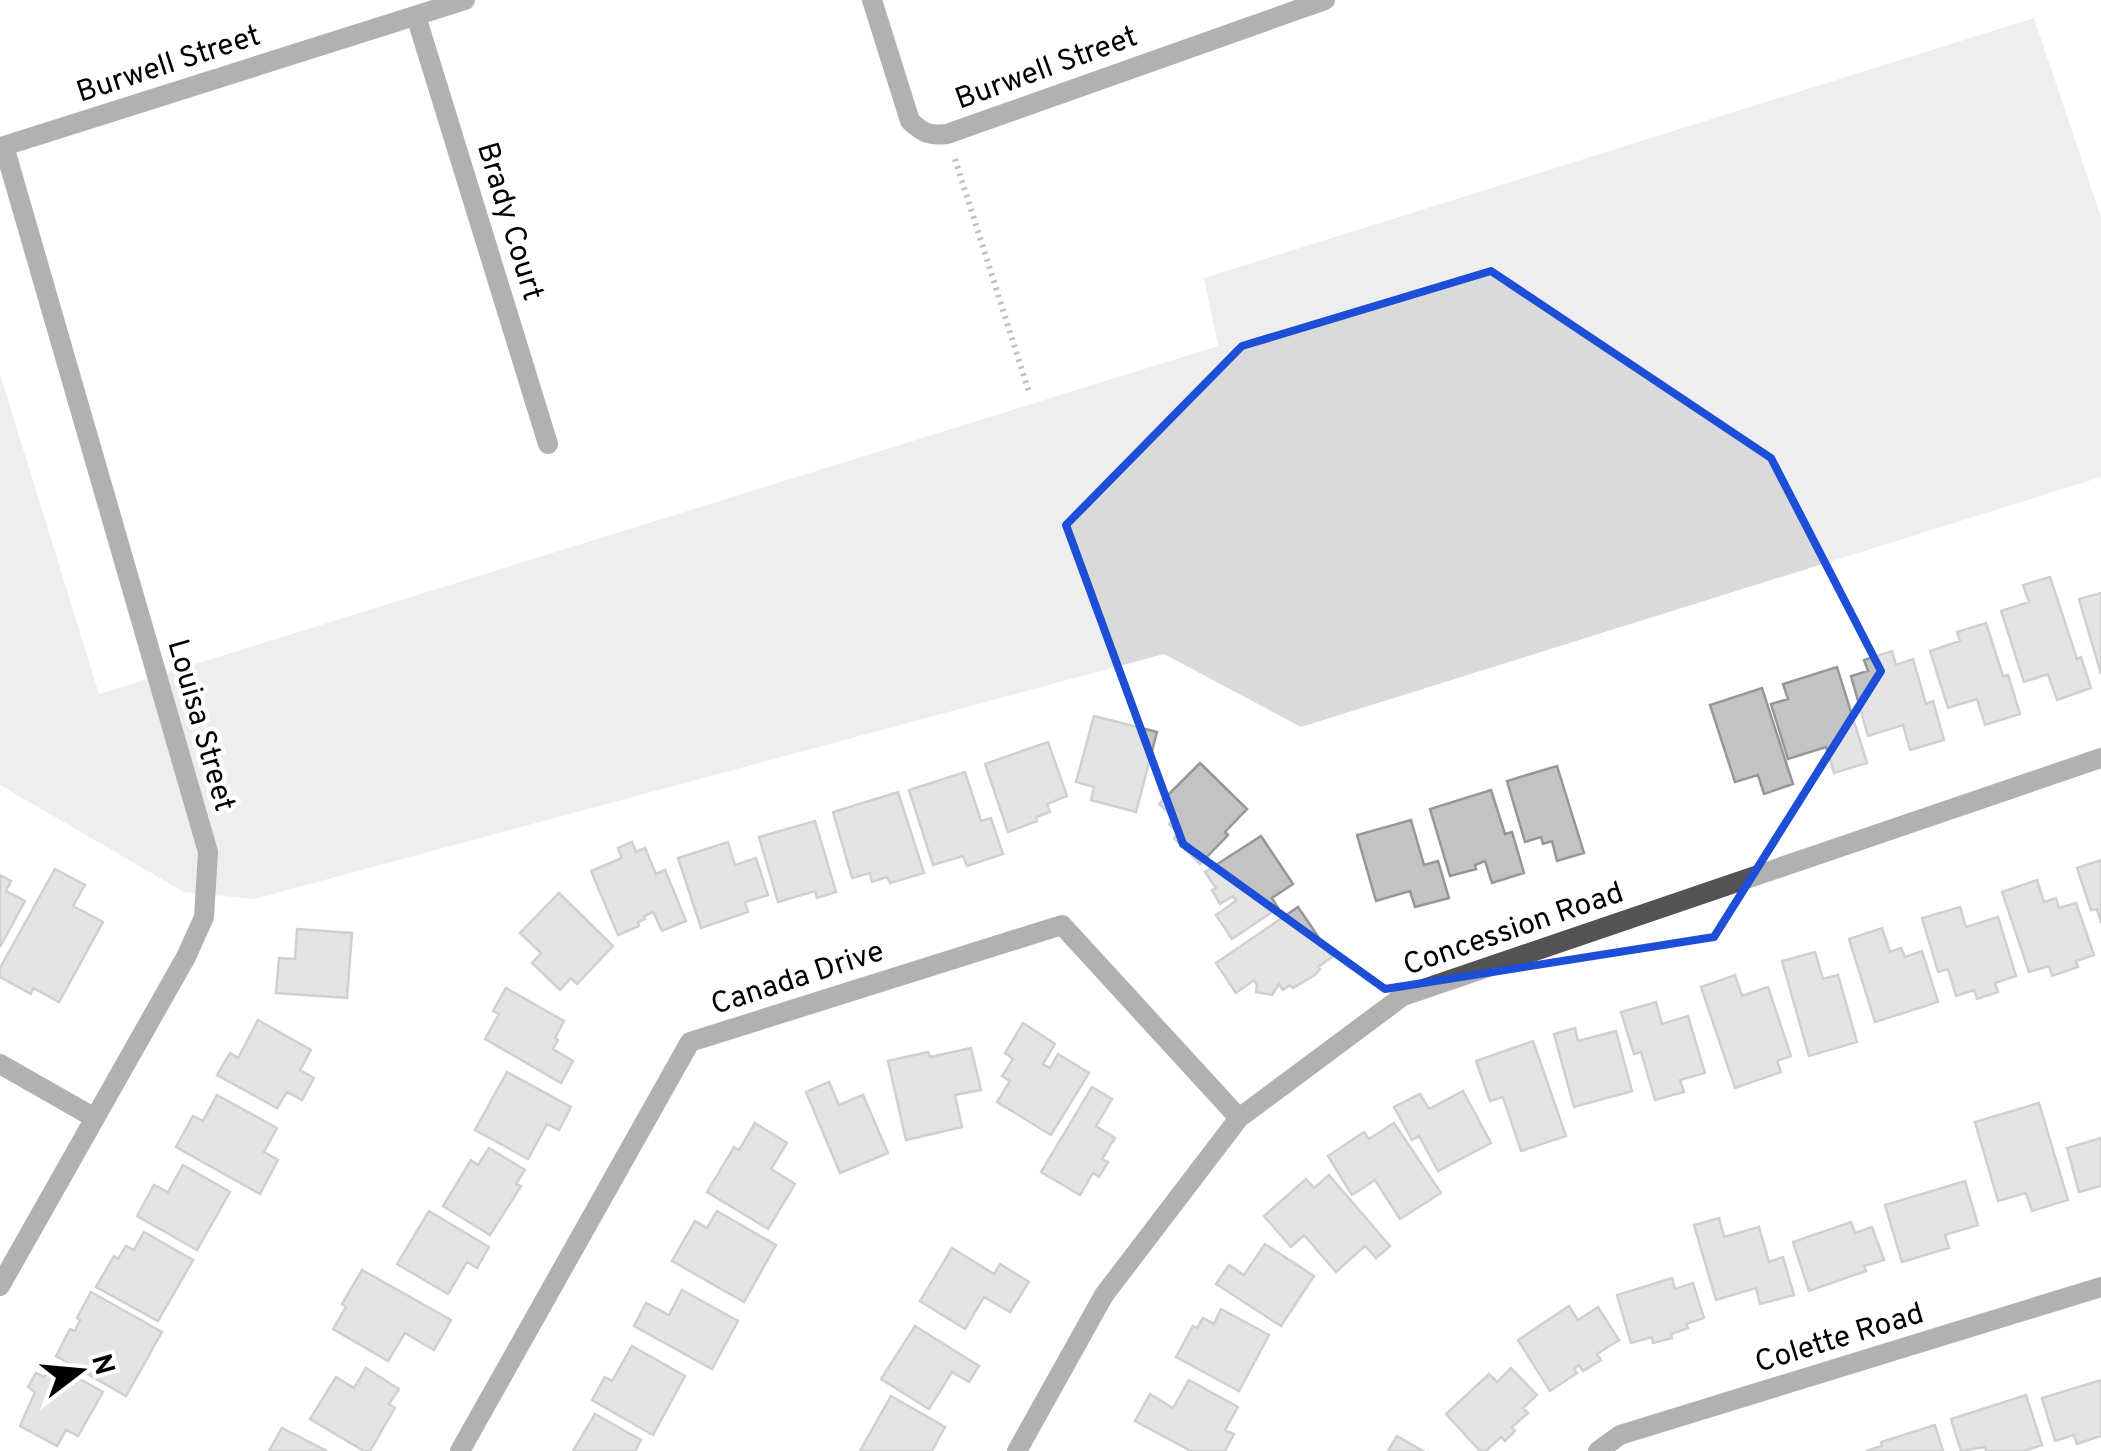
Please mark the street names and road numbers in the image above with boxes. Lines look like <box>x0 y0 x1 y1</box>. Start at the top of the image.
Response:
street label: Burwell Street <box>72 18 265 113</box>
street label: Burwell Street <box>951 19 1143 119</box>
street label: Brady Court <box>467 138 550 305</box>
street label: Louisa Street <box>157 635 242 816</box>
street label: Concession Road <box>1399 875 1629 985</box>
street label: Canada Drive <box>707 934 889 1025</box>
street label: Colette Road <box>1751 1296 1929 1383</box>

